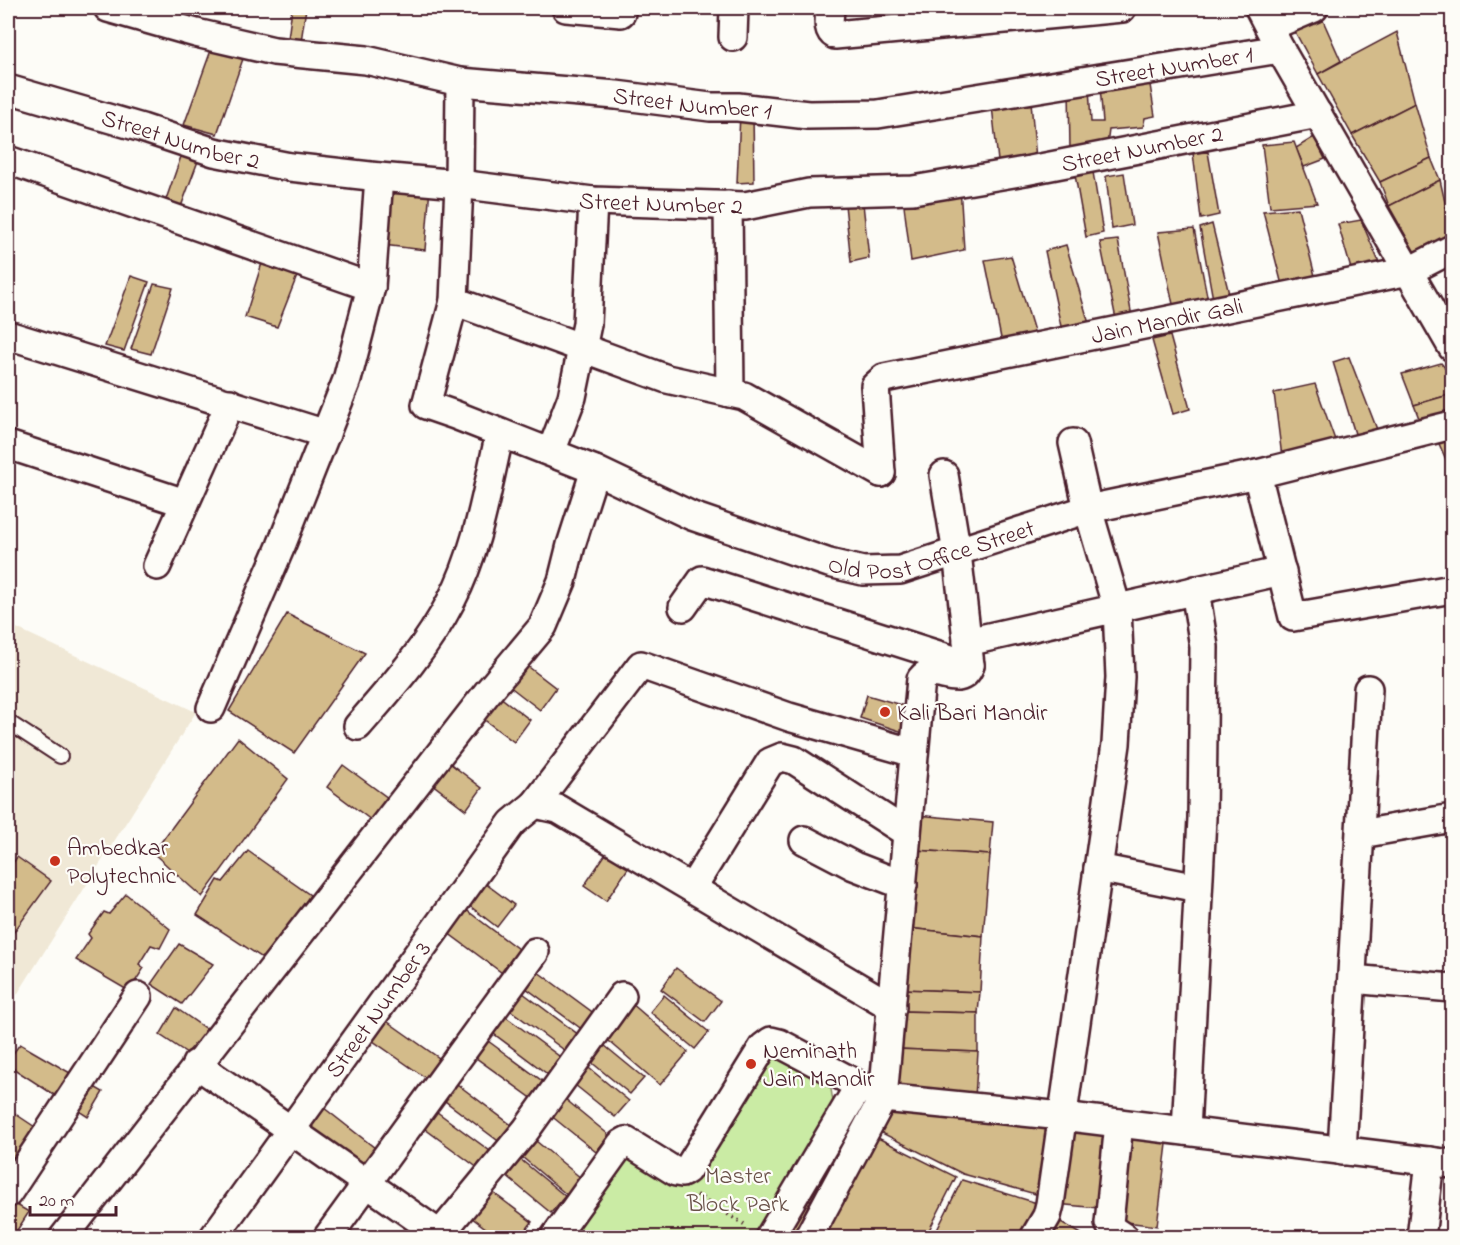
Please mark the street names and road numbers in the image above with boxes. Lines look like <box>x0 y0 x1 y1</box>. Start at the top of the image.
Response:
street label: Street Number 1 <box>1093 39 1256 99</box>
street label: Street Number 1 <box>611 80 774 131</box>
street label: Street Number 2 <box>97 102 263 181</box>
street label: Street Number 2 <box>1059 118 1226 184</box>
street label: Street Number 2 <box>577 184 744 226</box>
street label: Jain Mandir Gali <box>1089 290 1246 355</box>
street label: Old Post Office Street <box>824 512 1040 591</box>
street label: Street Number 3 <box>318 935 441 1087</box>

